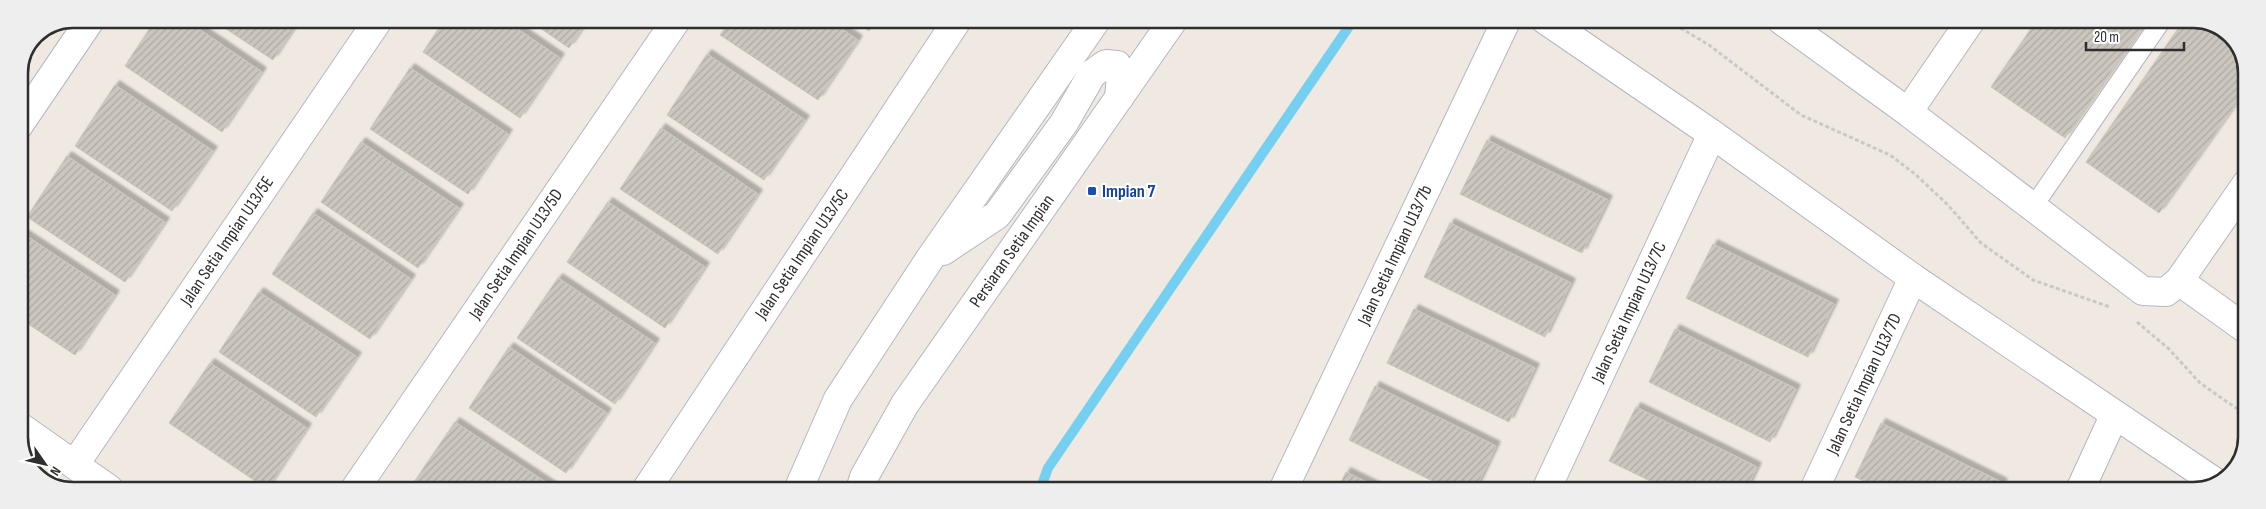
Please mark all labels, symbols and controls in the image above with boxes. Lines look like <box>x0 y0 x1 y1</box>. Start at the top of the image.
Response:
scale bar <box>2086 20 2184 52</box>
text: 20 m <box>2094 28 2119 47</box>
street label: Jalan Setia Impian U13/5E <box>175 172 278 310</box>
place label: Impian 7 <box>1102 181 1156 202</box>
street label: Jalan Setia Impian U13/7b <box>1353 182 1437 329</box>
street label: Jalan Setia Impian U13/5D <box>464 185 567 324</box>
street label: Jalan Setia Impian U13/5C <box>750 185 853 324</box>
marker: Impian 7 <box>1086 185 1098 197</box>
street label: Persiaran Setia Impian <box>965 191 1059 311</box>
street label: Jalan Setia Impian U13/7C <box>1587 238 1671 387</box>
street label: Jalan Setia Impian U13/7D <box>1822 310 1906 459</box>
north arrow <box>20 439 70 489</box>
text: N <box>46 463 65 479</box>

